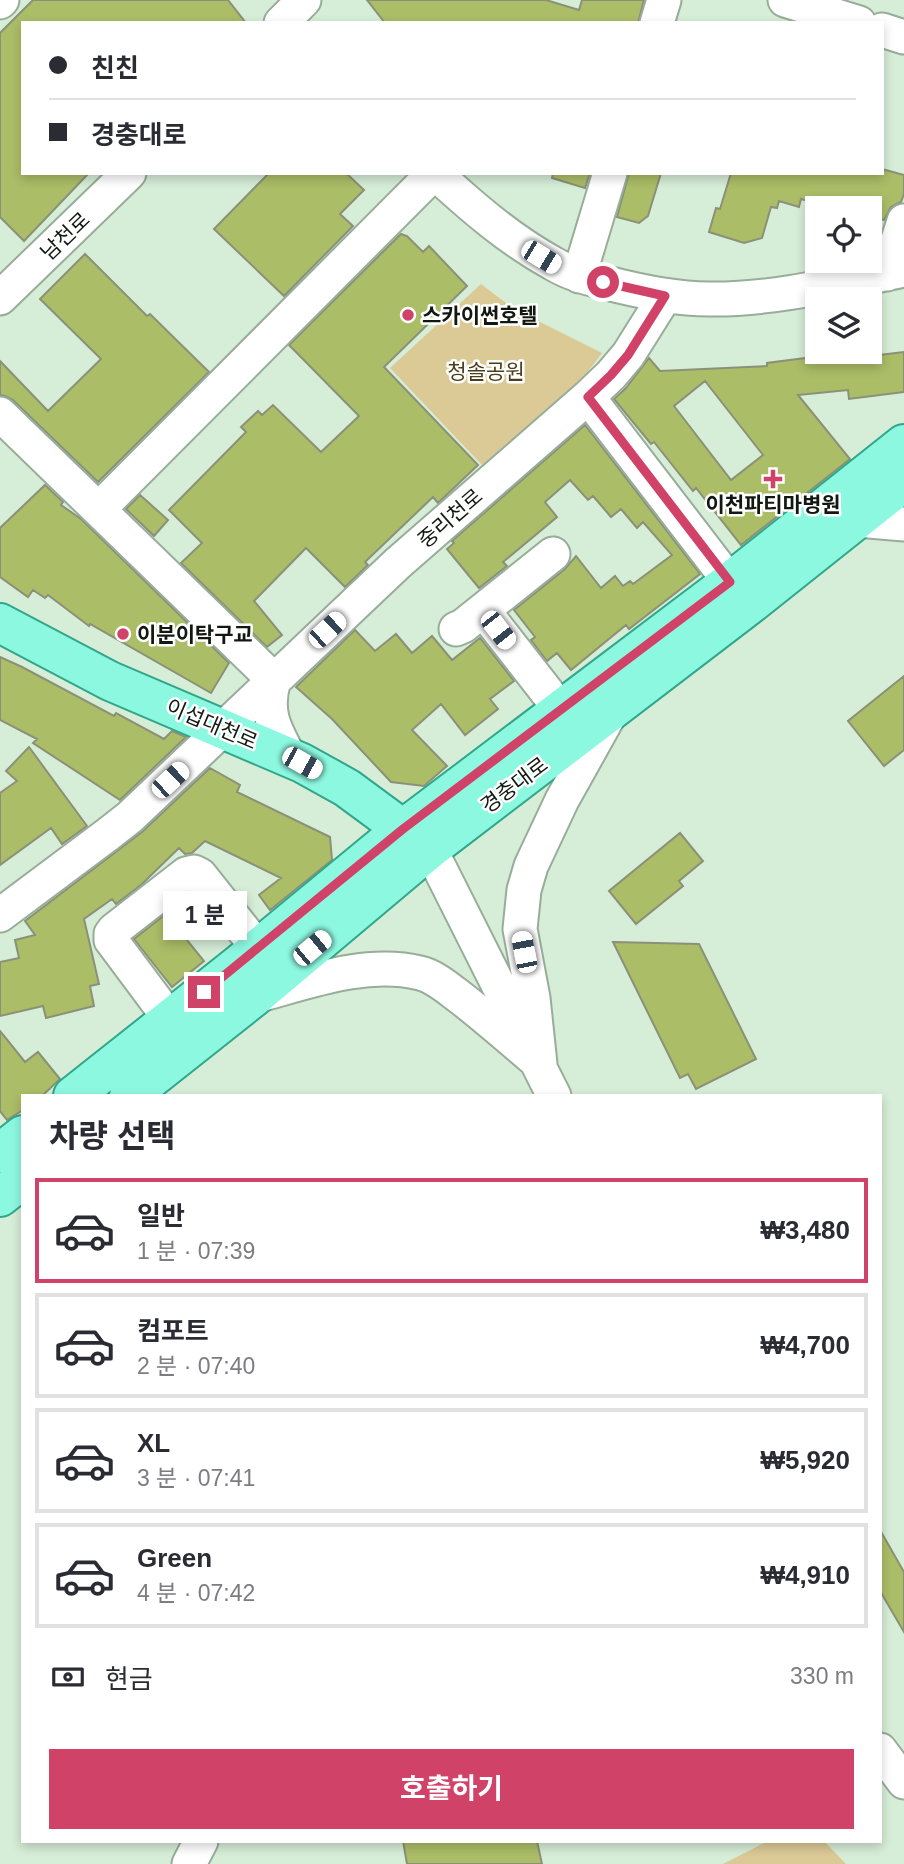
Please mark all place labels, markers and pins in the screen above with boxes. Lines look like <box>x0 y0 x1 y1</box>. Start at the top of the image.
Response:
place label: 스카이썬호텔 <box>422 304 538 327</box>
marker: 스카이썬호텔 <box>400 307 416 323</box>
marker: 이천파티마병원 <box>763 469 783 489</box>
place label: 이천파티마병원 <box>705 493 841 516</box>
place label: 이분이탁구교 <box>137 623 253 646</box>
marker: 이분이탁구교 <box>115 626 131 642</box>

